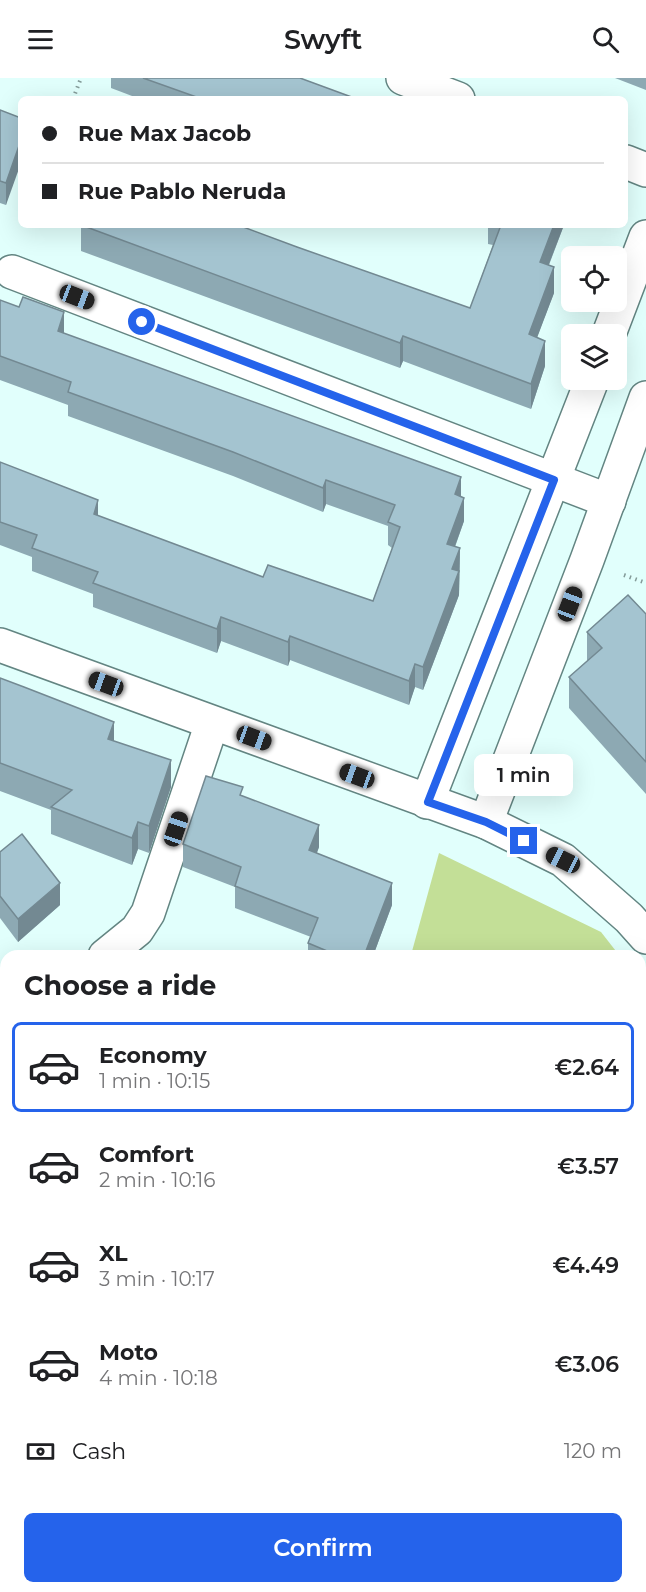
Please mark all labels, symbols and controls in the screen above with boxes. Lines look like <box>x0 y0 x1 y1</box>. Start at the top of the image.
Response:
icon: menu <box>24 23 57 56</box>
text: Swyft <box>284 23 362 56</box>
icon: search <box>589 23 622 56</box>
text: Rue Max Jacob <box>78 120 251 147</box>
text: Rue Pablo Neruda <box>78 178 286 205</box>
map controls <box>561 246 627 390</box>
button: locate <box>561 246 627 312</box>
car <box>57 282 97 312</box>
route start <box>128 308 155 335</box>
button: layers <box>561 324 627 390</box>
car <box>555 584 585 624</box>
car <box>86 669 126 699</box>
car <box>234 723 274 753</box>
callout: 1 min <box>474 754 574 796</box>
car <box>337 761 377 791</box>
text: 1 min <box>497 763 550 787</box>
car <box>162 809 190 849</box>
route end <box>510 827 537 854</box>
car <box>543 844 583 876</box>
text: Choose a ride <box>24 969 216 1002</box>
icon: car <box>27 1040 81 1094</box>
text: Economy <box>99 1042 207 1069</box>
text: €2.64 <box>555 1054 619 1081</box>
text: 1 min · 10:15 <box>99 1069 210 1093</box>
icon: car <box>27 1139 81 1193</box>
text: Comfort <box>99 1141 194 1168</box>
text: €3.57 <box>557 1153 619 1180</box>
text: 2 min · 10:16 <box>99 1168 215 1192</box>
icon: car <box>27 1238 81 1292</box>
text: XL <box>99 1240 128 1267</box>
text: €4.49 <box>552 1252 619 1279</box>
text: 3 min · 10:17 <box>99 1267 215 1291</box>
icon: car <box>27 1337 81 1391</box>
text: Moto <box>99 1339 158 1366</box>
text: €3.06 <box>555 1351 619 1378</box>
text: 4 min · 10:18 <box>99 1366 218 1390</box>
icon: cash <box>24 1435 57 1468</box>
text: Cash <box>72 1438 126 1465</box>
text: 120 m <box>564 1439 622 1463</box>
button: Confirm <box>24 1513 622 1582</box>

